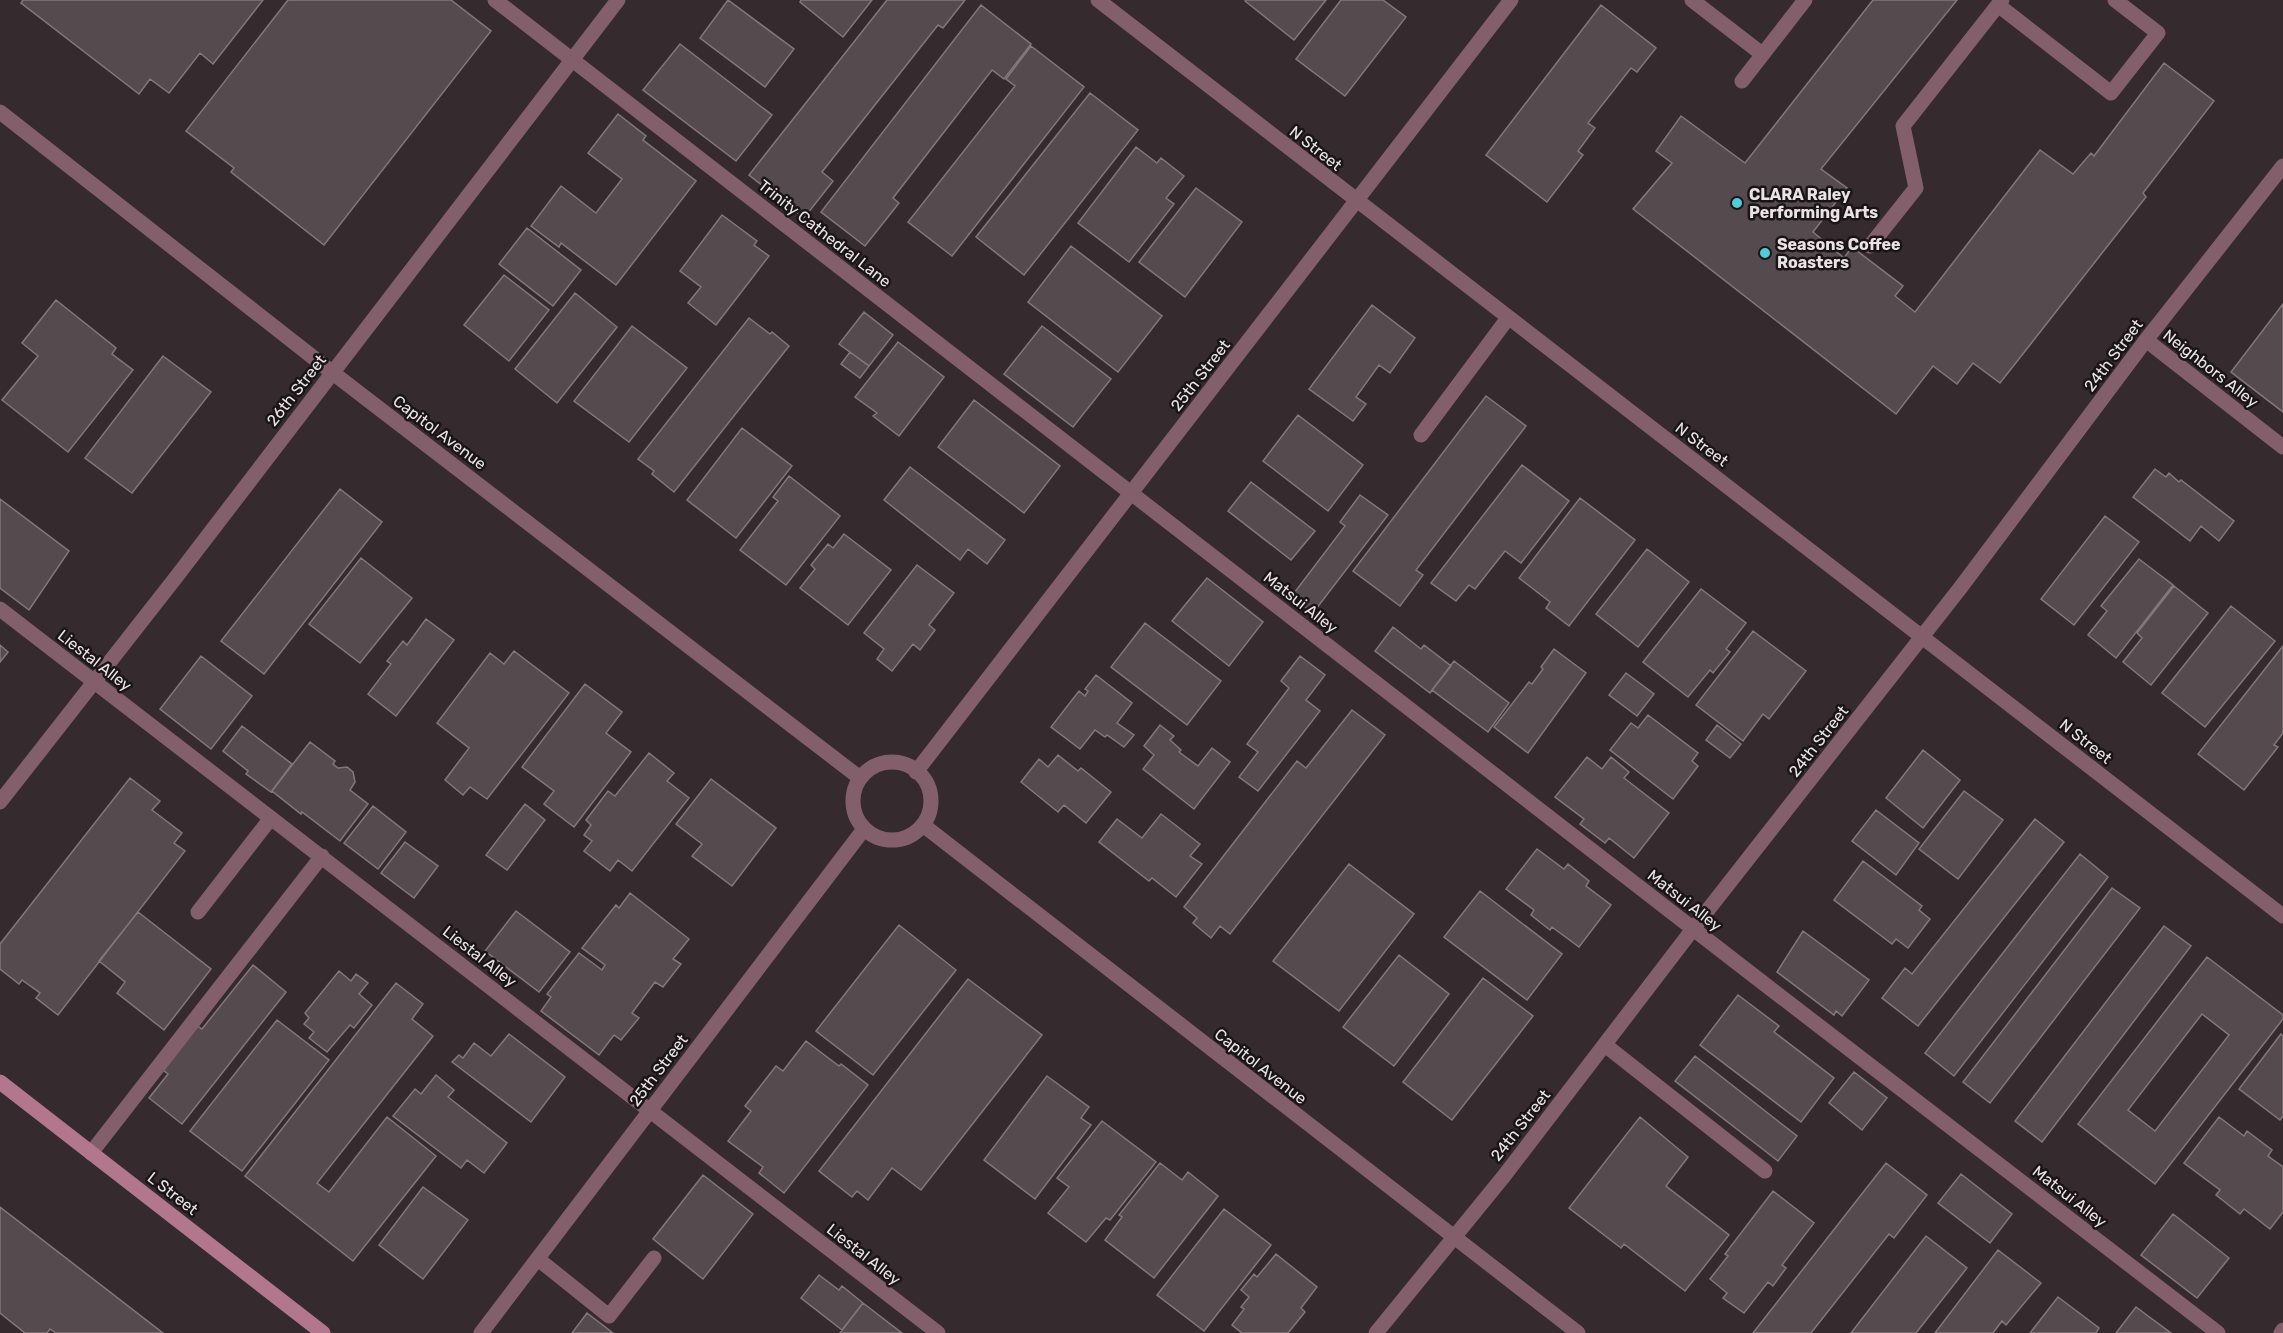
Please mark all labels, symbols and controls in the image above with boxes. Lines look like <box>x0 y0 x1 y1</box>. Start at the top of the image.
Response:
street label: N Street <box>1286 122 1346 175</box>
street label: Trinity Cathedral Lane <box>755 176 895 291</box>
place label: CLARA Raley Performing Arts <box>1749 185 1878 222</box>
marker: CLARA Raley Performing Arts <box>1730 196 1744 210</box>
place label: Seasons Coffee Roasters <box>1777 235 1900 272</box>
marker: Seasons Coffee Roasters <box>1758 246 1772 260</box>
street label: 24th Street <box>2080 315 2147 395</box>
street label: Neighbors Alley <box>2159 325 2262 412</box>
street label: 25th Street <box>1167 336 1234 415</box>
street label: 26th Street <box>263 351 330 430</box>
street label: Capitol Avenue <box>389 391 490 474</box>
street label: N Street <box>1672 418 1732 470</box>
street label: Matsui Alley <box>1260 568 1342 637</box>
street label: Liestal Alley <box>54 626 136 695</box>
street label: 24th Street <box>1785 702 1852 781</box>
street label: N Street <box>2056 715 2116 768</box>
street label: Matsui Alley <box>1644 866 1726 935</box>
street label: Liestal Alley <box>439 922 521 991</box>
street label: Capitol Avenue <box>1211 1025 1311 1108</box>
street label: 25th Street <box>625 1031 692 1110</box>
street label: 24th Street <box>1487 1086 1554 1165</box>
street label: Matsui Alley <box>2029 1162 2111 1231</box>
street label: L Street <box>144 1168 202 1219</box>
street label: Liestal Alley <box>823 1220 905 1289</box>

